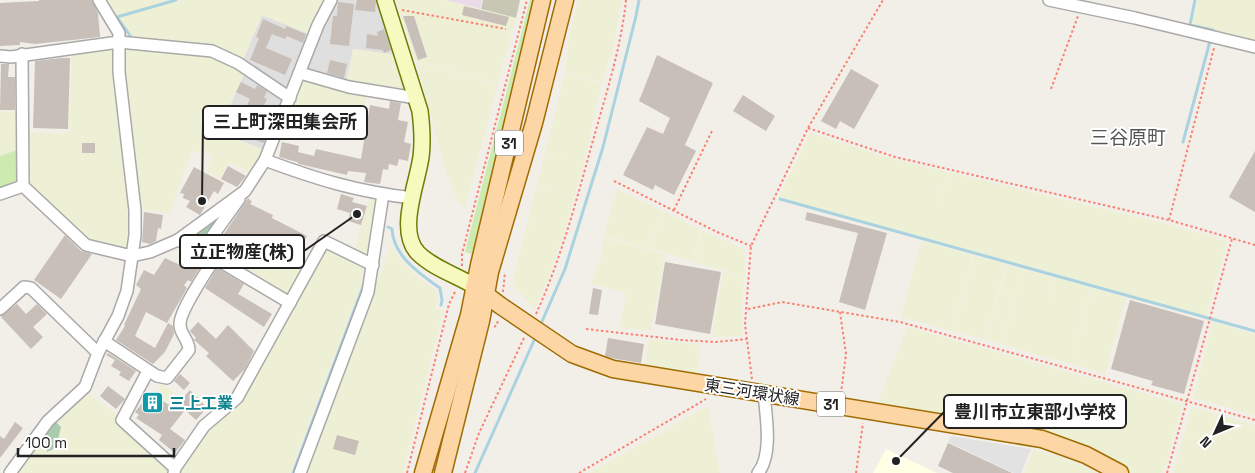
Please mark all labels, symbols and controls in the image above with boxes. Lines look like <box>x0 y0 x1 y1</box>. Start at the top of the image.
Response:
callout: 三上町深田集会所 <box>203 106 367 139</box>
text: 三上町深田集会所 <box>213 110 357 133</box>
district label: 三谷原町 <box>1090 125 1166 150</box>
road number: 31 <box>495 130 523 156</box>
callout: 立正物産(株) <box>180 235 304 268</box>
text: 立正物産(株) <box>190 240 294 263</box>
street label: 東三河環状線 <box>703 374 801 410</box>
building icon: 三上工業 <box>141 391 165 415</box>
road number: 31 <box>817 392 845 416</box>
place label: 三上工業 <box>169 393 233 414</box>
callout: 豊川市立東部小学校 <box>944 395 1126 428</box>
text: 豊川市立東部小学校 <box>954 400 1116 423</box>
north arrow <box>1190 408 1240 458</box>
scale bar <box>18 426 174 458</box>
text: N <box>1196 432 1215 452</box>
text: 100 m <box>25 433 67 452</box>

